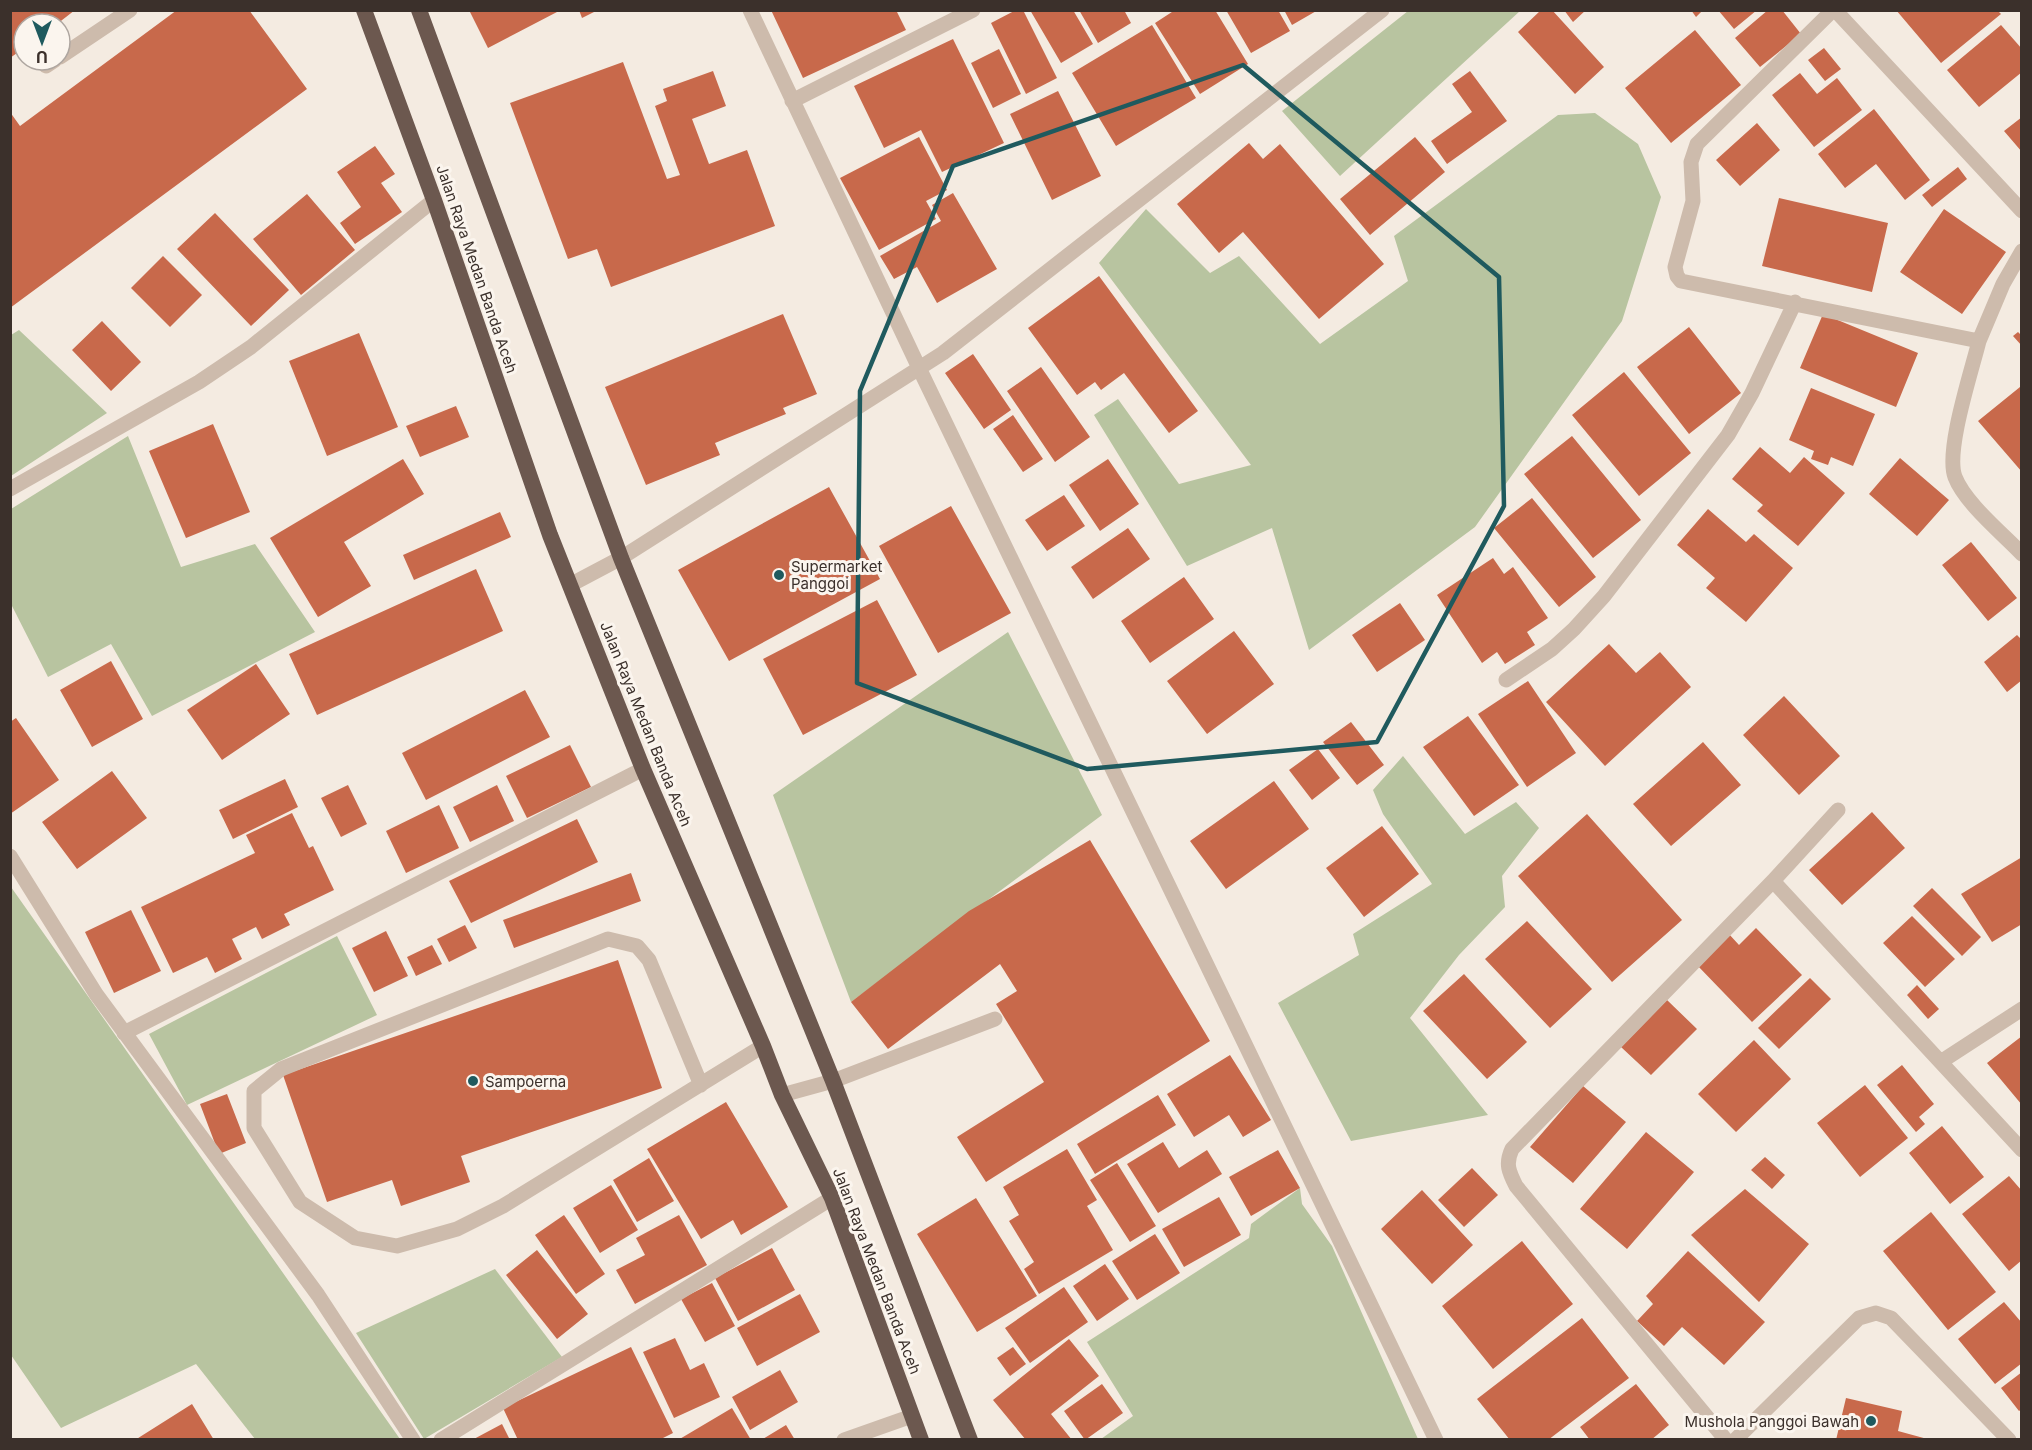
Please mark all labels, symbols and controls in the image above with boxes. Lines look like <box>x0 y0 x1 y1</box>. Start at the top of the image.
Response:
north arrow <box>12 12 72 72</box>
text: U <box>36 47 48 67</box>
street label: Jalan Raya Medan Banda Aceh <box>432 162 522 376</box>
place label: Supermarket Panggoi <box>791 557 882 593</box>
marker: Supermarket Panggoi <box>772 568 786 582</box>
street label: Jalan Raya Medan Banda Aceh <box>596 619 696 829</box>
place label: Sampoerna <box>485 1072 566 1091</box>
marker: Sampoerna <box>466 1074 480 1088</box>
street label: Jalan Raya Medan Banda Aceh <box>829 1165 925 1377</box>
place label: Mushola Panggoi Bawah <box>1685 1412 1859 1431</box>
marker: Mushola Panggoi Bawah <box>1864 1414 1878 1428</box>

